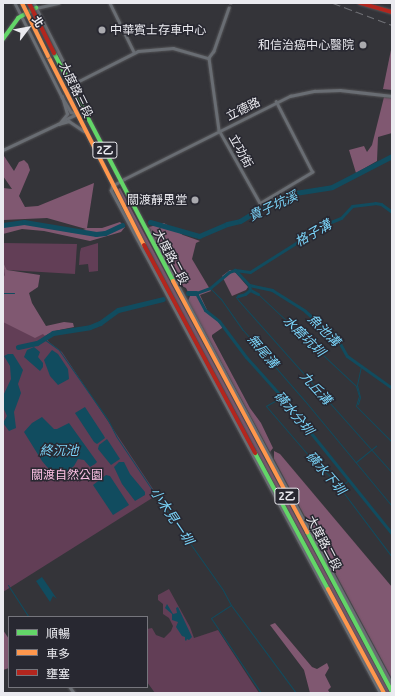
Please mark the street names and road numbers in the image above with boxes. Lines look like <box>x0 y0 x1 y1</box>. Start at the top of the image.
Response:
street label: 大度路三段 <box>56 60 96 120</box>
street label: 立德路 <box>224 95 262 123</box>
street label: 立功街 <box>226 132 256 170</box>
road number: 2乙 <box>92 141 118 159</box>
street label: 大度路二段 <box>151 227 191 287</box>
road number: 2乙 <box>274 487 300 505</box>
street label: 大度路二段 <box>304 513 344 573</box>

